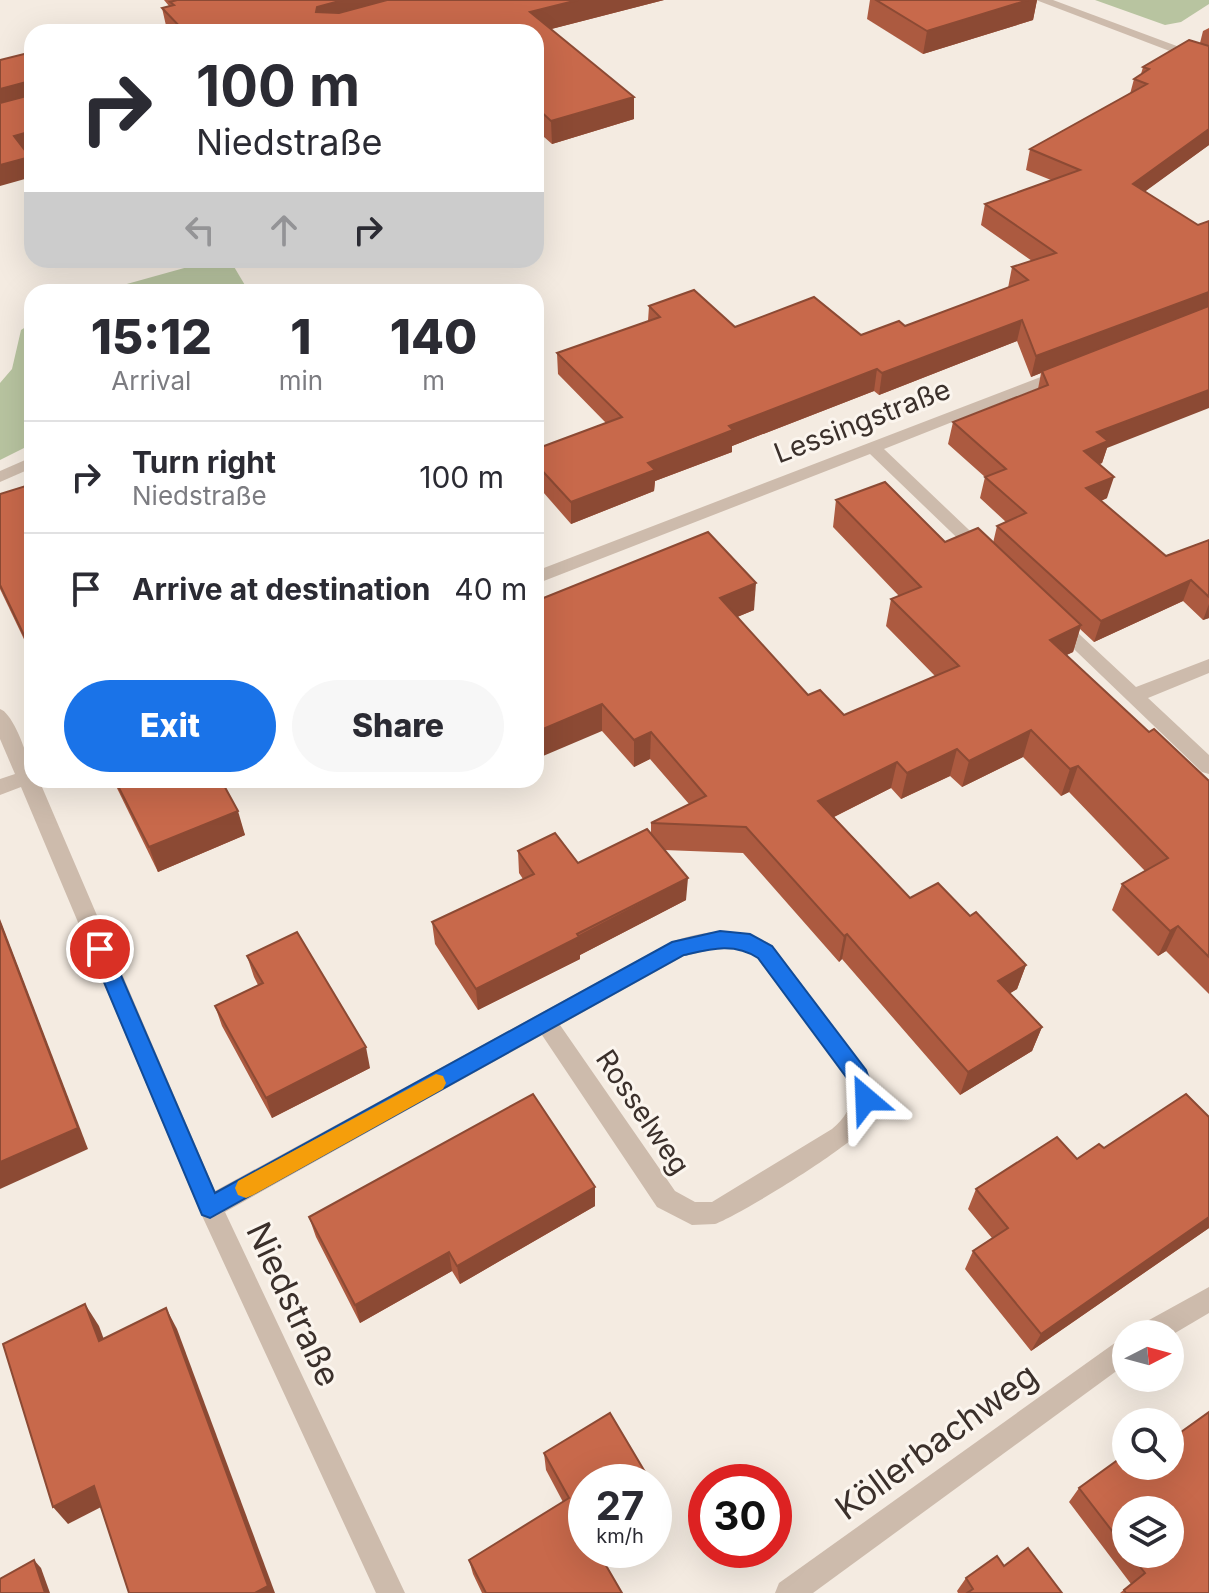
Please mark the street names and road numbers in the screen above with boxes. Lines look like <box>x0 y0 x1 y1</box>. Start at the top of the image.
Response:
street label: Lessingstraße <box>769 372 955 470</box>
street label: Rosselweg <box>589 1043 697 1181</box>
street label: Niedstraße <box>238 1215 350 1393</box>
street label: Köllerbachweg <box>827 1354 1045 1528</box>

